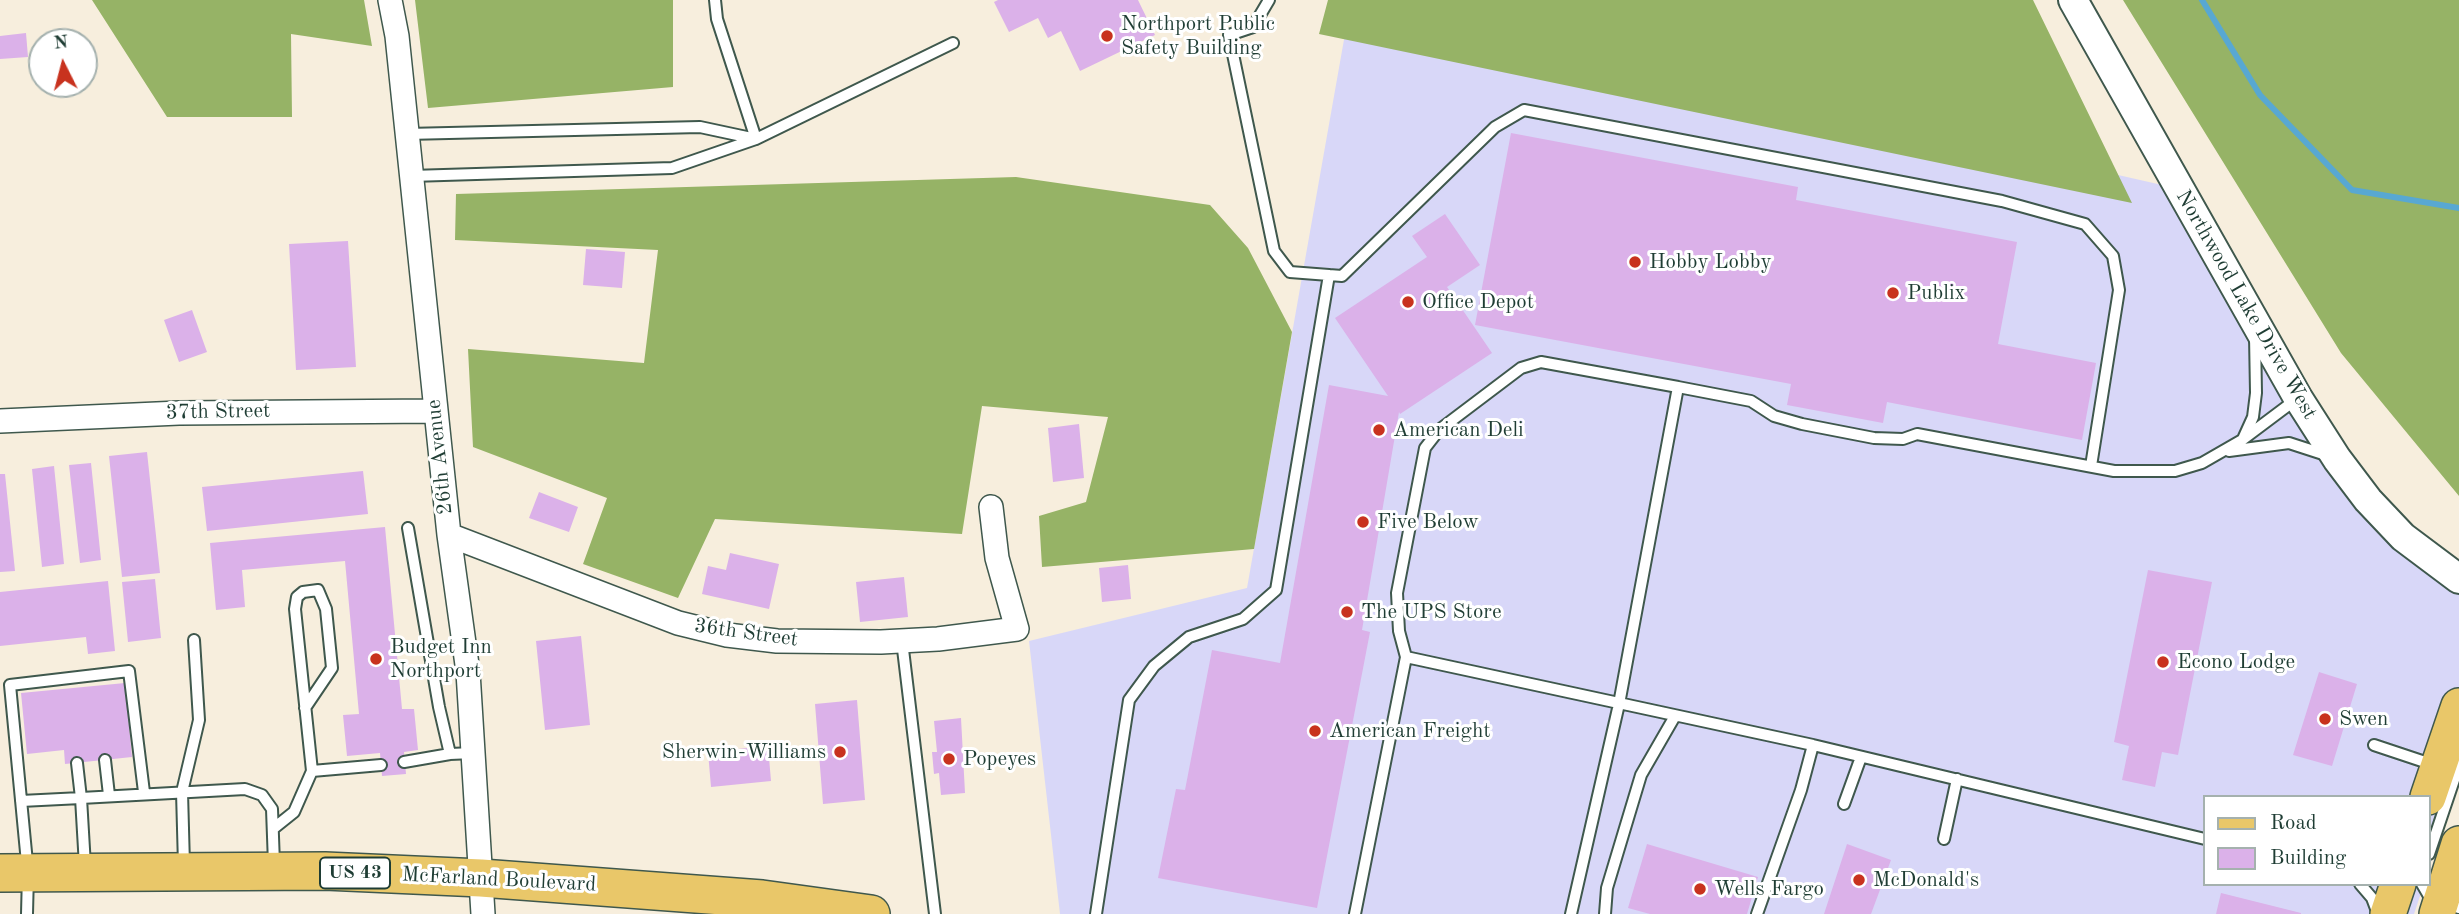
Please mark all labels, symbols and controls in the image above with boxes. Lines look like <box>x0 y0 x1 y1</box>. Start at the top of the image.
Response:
place label: Northport Public Safety Building <box>1121 11 1275 61</box>
north arrow <box>28 28 98 98</box>
marker: Northport Public Safety Building <box>1099 28 1115 44</box>
text: N <box>53 33 69 54</box>
street label: Northwood Lake Drive West <box>2170 186 2322 424</box>
place label: Hobby Lobby <box>1649 249 1772 275</box>
marker: Hobby Lobby <box>1627 254 1643 270</box>
place label: Publix <box>1907 280 1966 306</box>
marker: Publix <box>1885 285 1901 301</box>
place label: Office Depot <box>1422 289 1534 315</box>
marker: Office Depot <box>1400 294 1416 310</box>
street label: 37th Street <box>165 398 271 426</box>
street label: 26th Avenue <box>421 398 459 516</box>
place label: American Deli <box>1393 417 1524 443</box>
marker: American Deli <box>1371 422 1387 438</box>
place label: Five Below <box>1377 509 1479 535</box>
marker: Five Below <box>1355 514 1371 530</box>
place label: The UPS Store <box>1361 599 1502 625</box>
marker: The UPS Store <box>1339 604 1355 620</box>
street label: 36th Street <box>692 613 800 653</box>
place label: Budget Inn Northport <box>390 634 492 684</box>
place label: Econo Lodge <box>2177 649 2295 675</box>
marker: Budget Inn Northport <box>368 651 384 667</box>
marker: Econo Lodge <box>2155 654 2171 670</box>
place label: Swen <box>2339 706 2388 732</box>
marker: Swen <box>2317 711 2333 727</box>
place label: American Freight <box>1329 718 1491 744</box>
marker: American Freight <box>1307 723 1323 739</box>
place label: Sherwin-Williams <box>662 739 826 765</box>
marker: Sherwin-Williams <box>832 744 848 760</box>
place label: Popeyes <box>963 746 1036 772</box>
marker: Popeyes <box>941 751 957 767</box>
legend <box>2204 795 2431 886</box>
text: Road <box>2270 813 2317 834</box>
text: Building <box>2270 848 2346 869</box>
road number: US 43 <box>320 858 390 888</box>
street label: McFarland Boulevard <box>401 862 597 898</box>
place label: McDonald's <box>1873 867 1979 893</box>
marker: McDonald's <box>1851 872 1867 888</box>
place label: Wells Fargo <box>1714 876 1824 902</box>
marker: Wells Fargo <box>1692 881 1708 897</box>

